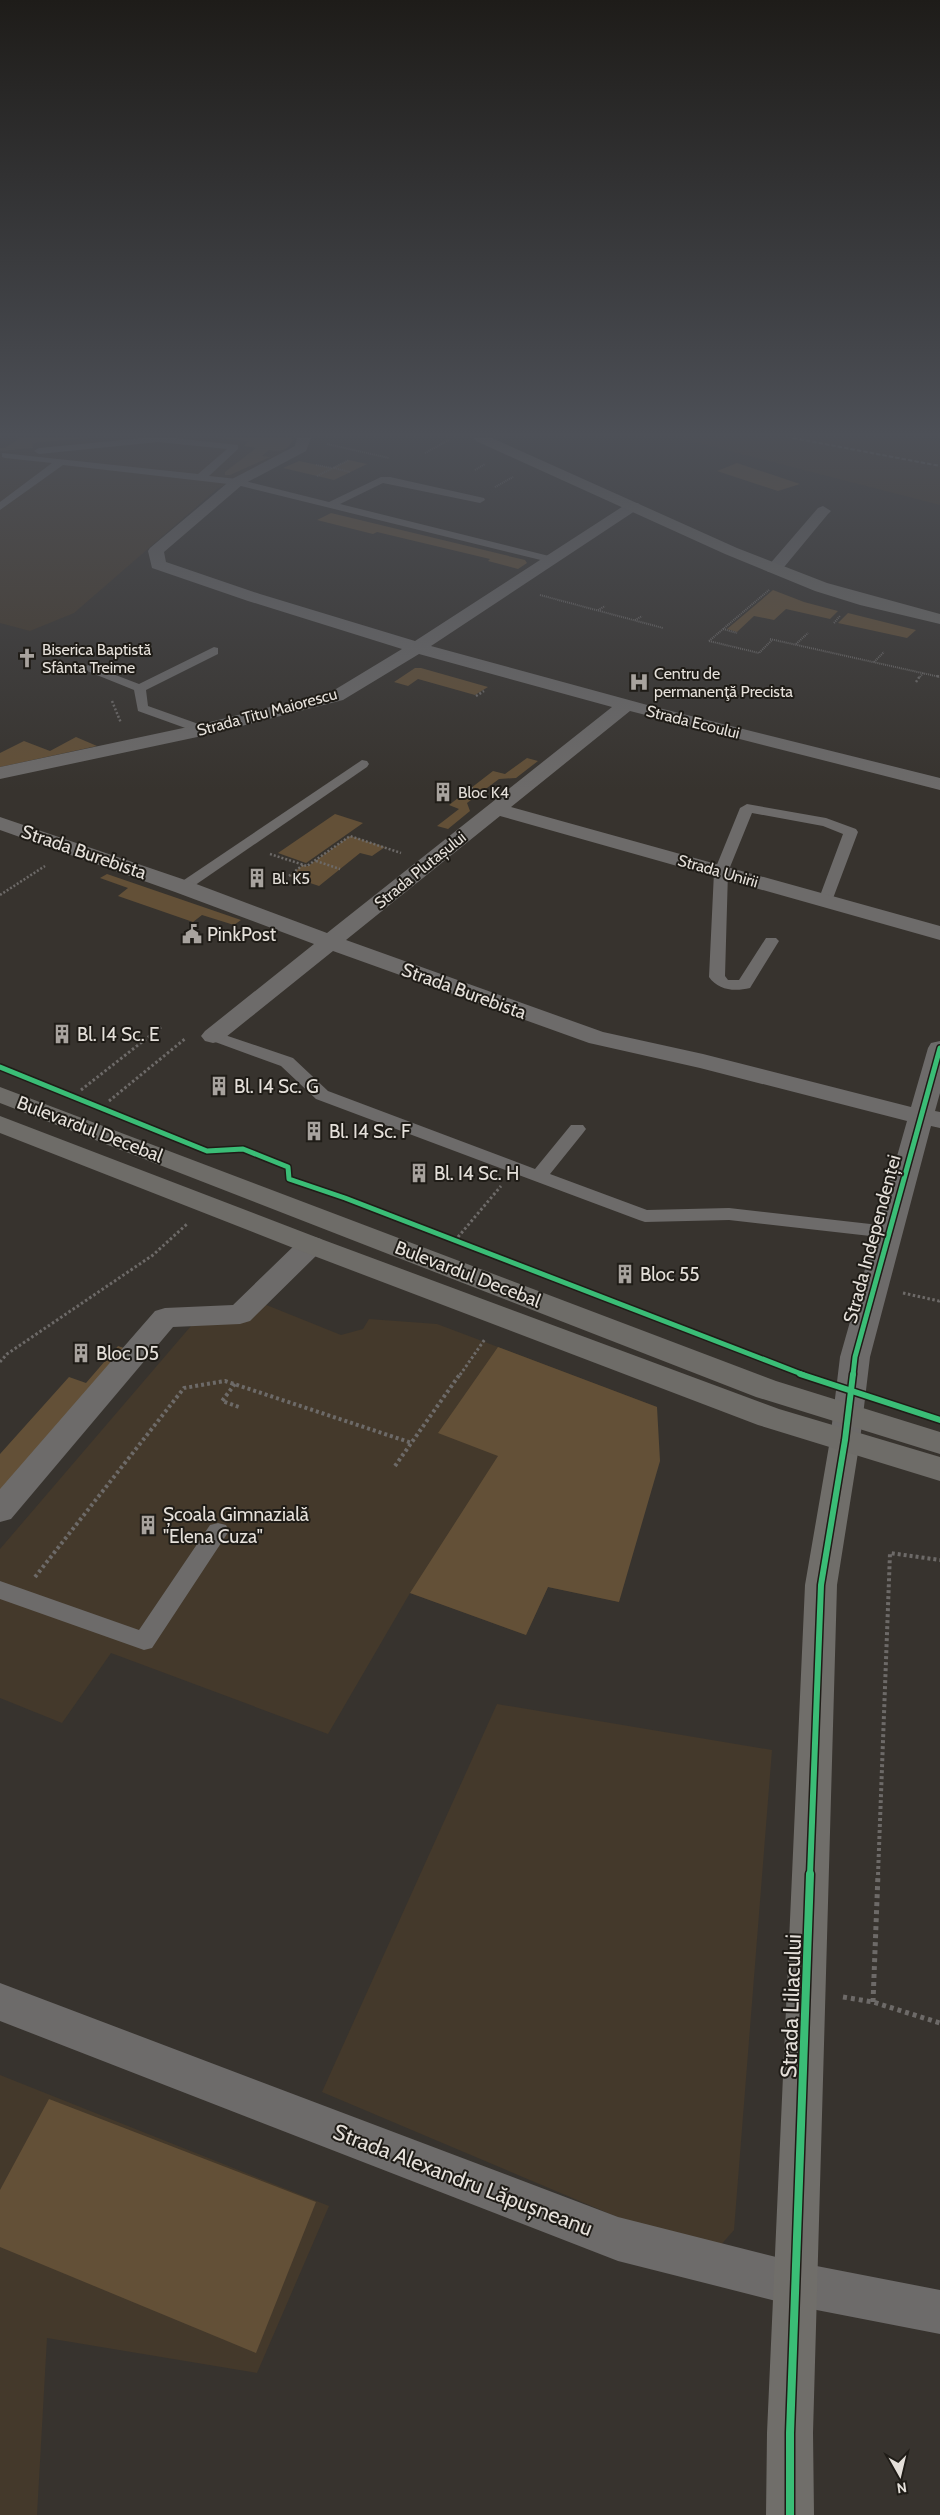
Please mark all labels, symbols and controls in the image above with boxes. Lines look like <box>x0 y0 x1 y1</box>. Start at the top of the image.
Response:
place label: Biserica Baptistă Sfânta Treime <box>42 640 151 677</box>
church icon: Biserica Baptistă Sfânta Treime <box>16 647 38 669</box>
place label: Centru de permanenţă Precista <box>654 664 793 701</box>
hospital icon: Centru de permanenţă Precista <box>628 671 650 693</box>
street label: Strada Titu Maiorescu <box>195 684 339 740</box>
street label: Strada Ecoului <box>644 701 742 743</box>
building icon: Bloc K4 <box>432 781 454 803</box>
place label: Bloc K4 <box>458 783 509 802</box>
street label: Strada Burebista <box>18 820 150 884</box>
street label: Strada Plutașului <box>370 827 470 913</box>
street label: Strada Unirii <box>676 850 760 892</box>
building icon: Bl. K5 <box>246 867 268 889</box>
place label: Bl. K5 <box>272 869 310 888</box>
public building icon: PinkPost <box>181 923 203 945</box>
place label: PinkPost <box>207 923 277 946</box>
street label: Strada Burebista <box>399 958 529 1024</box>
building icon: Bl. I4 Sc. E <box>51 1023 73 1045</box>
place label: Bl. I4 Sc. E <box>77 1023 160 1046</box>
building icon: Bl. I4 Sc. G <box>208 1075 230 1097</box>
place label: Bl. I4 Sc. G <box>234 1075 319 1098</box>
street label: Bulevardul Decebal <box>14 1091 167 1168</box>
building icon: Bl. I4 Sc. F <box>303 1120 325 1142</box>
place label: Bl. I4 Sc. F <box>329 1120 411 1143</box>
street label: Strada Independenței <box>838 1152 907 1326</box>
building icon: Bl. I4 Sc. H <box>408 1162 430 1184</box>
place label: Bl. I4 Sc. H <box>434 1162 519 1185</box>
street label: Bulevardul Decebal <box>392 1236 545 1313</box>
building icon: Bloc 55 <box>614 1263 636 1285</box>
place label: Bloc 55 <box>640 1263 700 1286</box>
building icon: Bloc D5 <box>70 1342 92 1364</box>
place label: Bloc D5 <box>96 1342 159 1365</box>
place label: Școala Gimnazială "Elena Cuza" <box>163 1503 309 1548</box>
building icon: Școala Gimnazială "Elena Cuza" <box>137 1514 159 1536</box>
street label: Strada Liliacului <box>775 1934 807 2078</box>
street label: Strada Alexandru Lăpușneanu <box>329 2118 597 2243</box>
north arrow <box>875 2450 925 2500</box>
text: N <box>896 2478 908 2497</box>

